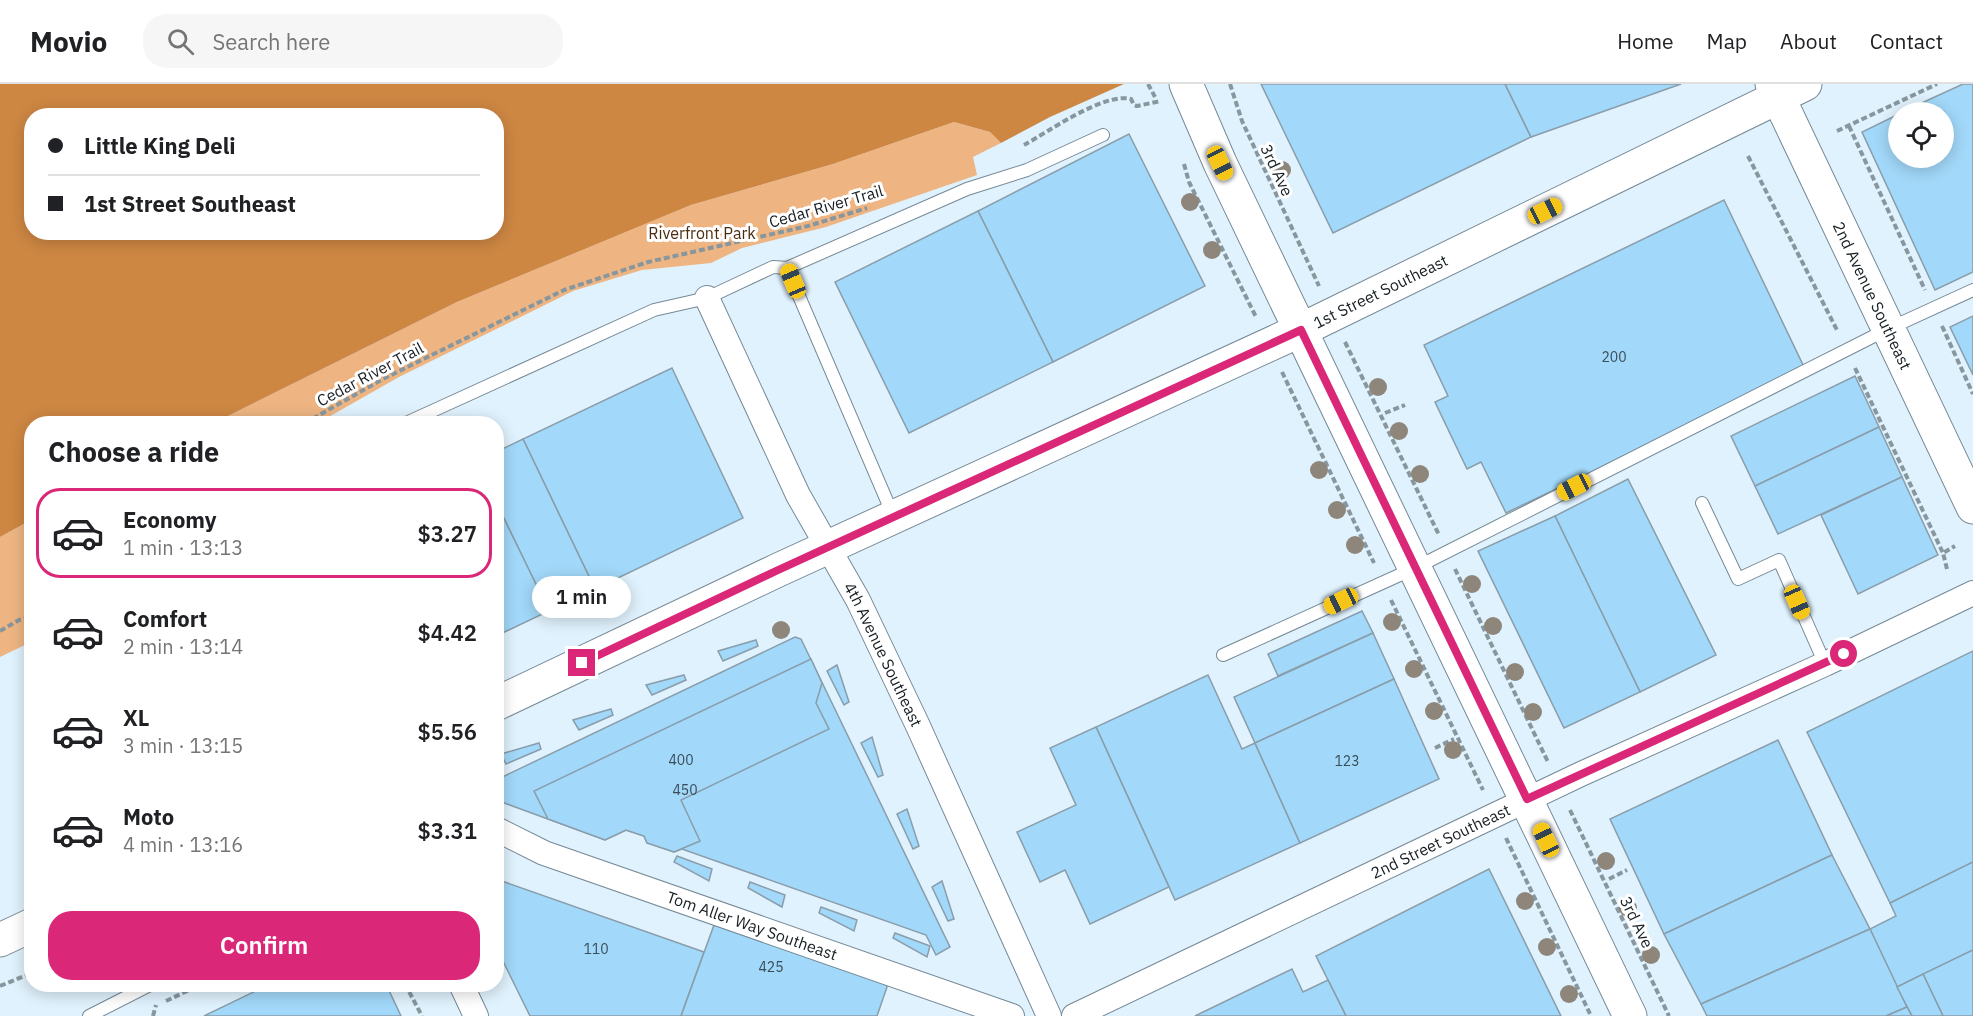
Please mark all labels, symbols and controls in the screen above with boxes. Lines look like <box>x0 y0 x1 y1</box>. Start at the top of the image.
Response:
search box <box>143 14 563 68</box>
text: Movio <box>30 23 107 60</box>
icon: search <box>164 25 197 58</box>
text: Search here <box>212 27 330 56</box>
text: Home <box>1617 27 1674 55</box>
text: Map <box>1707 27 1747 55</box>
text: About <box>1780 27 1837 55</box>
text: Contact <box>1870 27 1943 55</box>
map controls <box>1888 102 1954 168</box>
button: locate <box>1888 102 1954 168</box>
text: Little King Deli <box>84 131 236 160</box>
street label: 3rd Ave <box>1256 141 1298 199</box>
car <box>1204 143 1236 183</box>
street label: Cedar River Trail <box>767 180 885 232</box>
text: 1st Street Southeast <box>84 189 296 218</box>
car <box>1525 195 1565 227</box>
street label: 2nd Avenue Southeast <box>1829 218 1916 373</box>
park label: Riverfront Park <box>648 223 756 243</box>
street label: 1st Street Southeast <box>1310 250 1451 333</box>
car <box>778 261 808 301</box>
street label: Cedar River Trail <box>313 338 427 410</box>
house number: 200 <box>1601 348 1627 366</box>
text: Choose a ride <box>48 434 219 469</box>
car <box>1554 471 1594 503</box>
text: Economy <box>123 505 217 534</box>
icon: car <box>51 506 105 560</box>
text: $3.27 <box>418 519 477 548</box>
text: 1 min · 13:13 <box>123 534 243 561</box>
callout: 1 min <box>532 576 632 618</box>
street label: 4th Avenue Southeast <box>840 579 927 730</box>
car <box>1781 582 1813 622</box>
text: 1 min <box>556 583 607 610</box>
car <box>1321 585 1361 617</box>
text: Comfort <box>123 604 207 633</box>
icon: car <box>51 605 105 659</box>
text: $4.42 <box>418 618 477 647</box>
text: 2 min · 13:14 <box>123 633 243 660</box>
route start <box>1830 640 1857 667</box>
route end <box>568 649 595 676</box>
text: XL <box>123 703 149 732</box>
icon: car <box>51 704 105 758</box>
text: $5.56 <box>418 717 477 746</box>
text: 3 min · 13:15 <box>123 732 243 759</box>
house number: 400 <box>668 751 694 769</box>
house number: 123 <box>1334 752 1360 770</box>
house number: 450 <box>672 781 698 799</box>
street label: 2nd Street Southeast <box>1367 799 1513 883</box>
text: Moto <box>123 802 174 831</box>
icon: car <box>51 803 105 857</box>
text: $3.31 <box>418 816 477 845</box>
car <box>1530 820 1562 860</box>
text: 4 min · 13:16 <box>123 831 243 858</box>
street label: Tom Aller Way Southeast <box>664 887 840 964</box>
street label: 3rd Ave <box>1616 893 1658 951</box>
button: Confirm <box>48 911 480 980</box>
house number: 110 <box>583 940 609 958</box>
house number: 425 <box>758 958 784 976</box>

